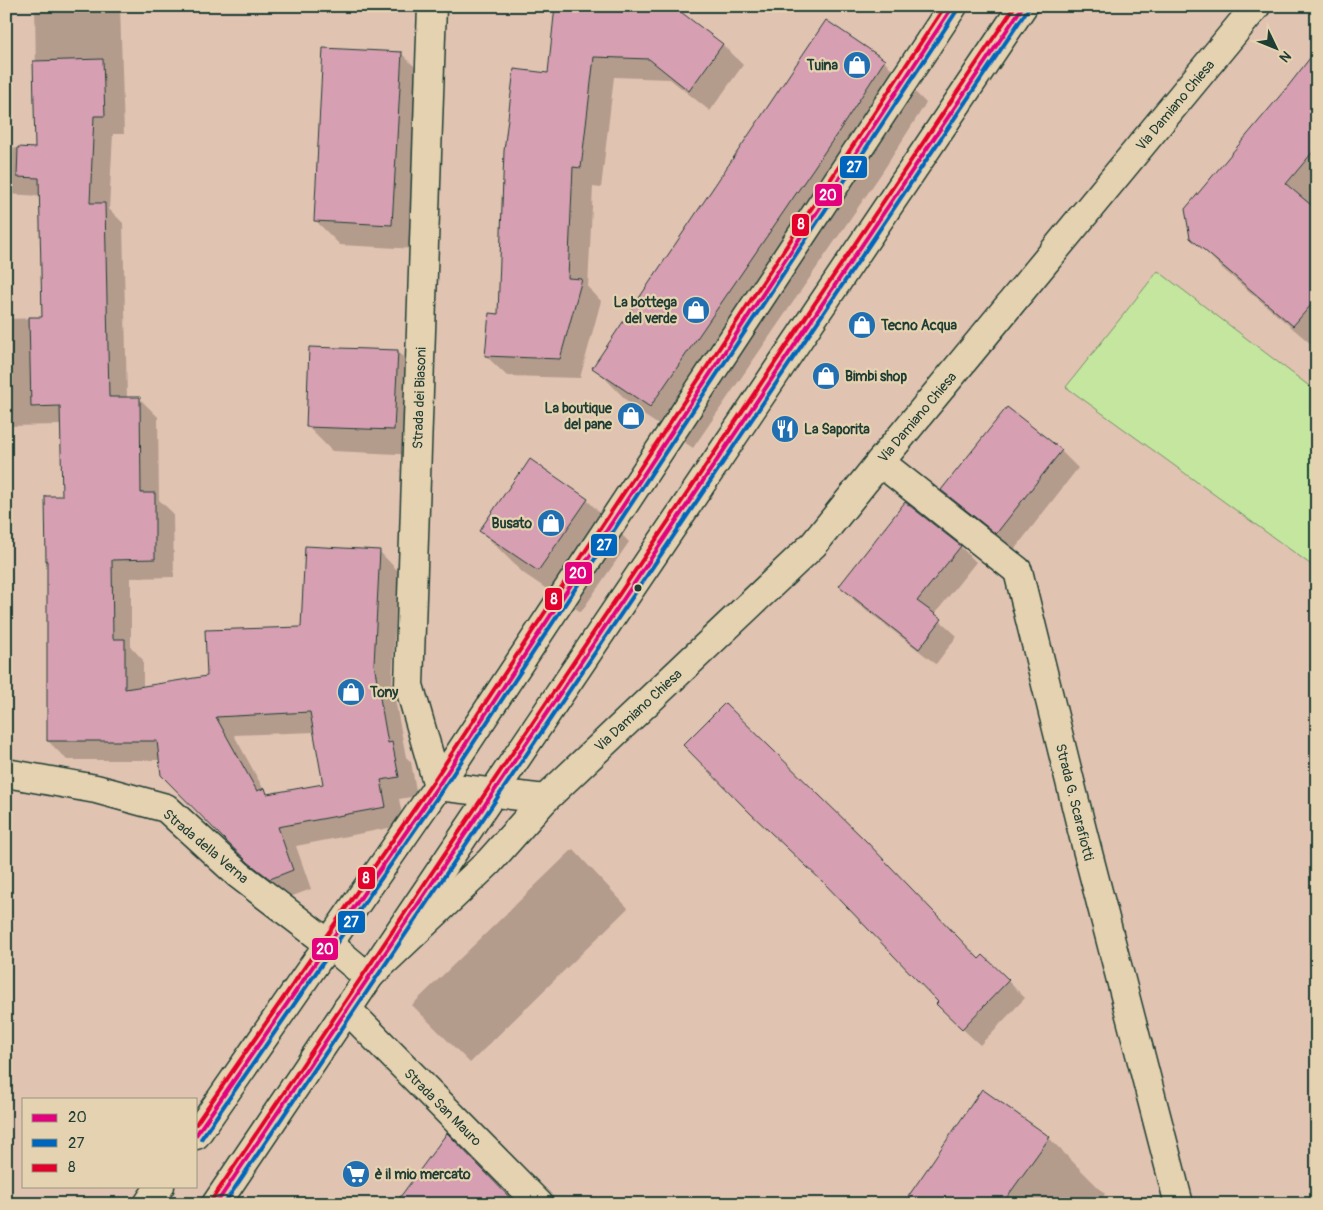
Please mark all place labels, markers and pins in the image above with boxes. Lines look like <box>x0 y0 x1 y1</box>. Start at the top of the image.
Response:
shop icon: Tuina <box>842 50 872 80</box>
place label: Tuina <box>806 57 838 74</box>
place label: La bottega del verde <box>613 294 678 327</box>
shop icon: La bottega del verde <box>681 295 711 325</box>
shop icon: Tecno Acqua <box>847 310 877 340</box>
place label: Tecno Acqua <box>880 317 957 334</box>
shop icon: Bimbi shop <box>811 361 841 391</box>
place label: Bimbi shop <box>845 368 907 385</box>
place label: La boutique del pane <box>544 400 613 433</box>
shop icon: La boutique del pane <box>616 401 646 431</box>
restaurant icon: La Saporita <box>770 414 800 444</box>
place label: La Saporita <box>804 421 870 438</box>
shop icon: Busato <box>536 508 566 538</box>
place label: Busato <box>492 515 532 532</box>
unlabelled marker <box>633 583 643 593</box>
shop icon: Tony <box>336 677 366 707</box>
place label: Tony <box>369 684 398 701</box>
supermarket icon: è il mio mercato <box>341 1159 371 1189</box>
place label: è il mio mercato <box>374 1166 471 1183</box>

